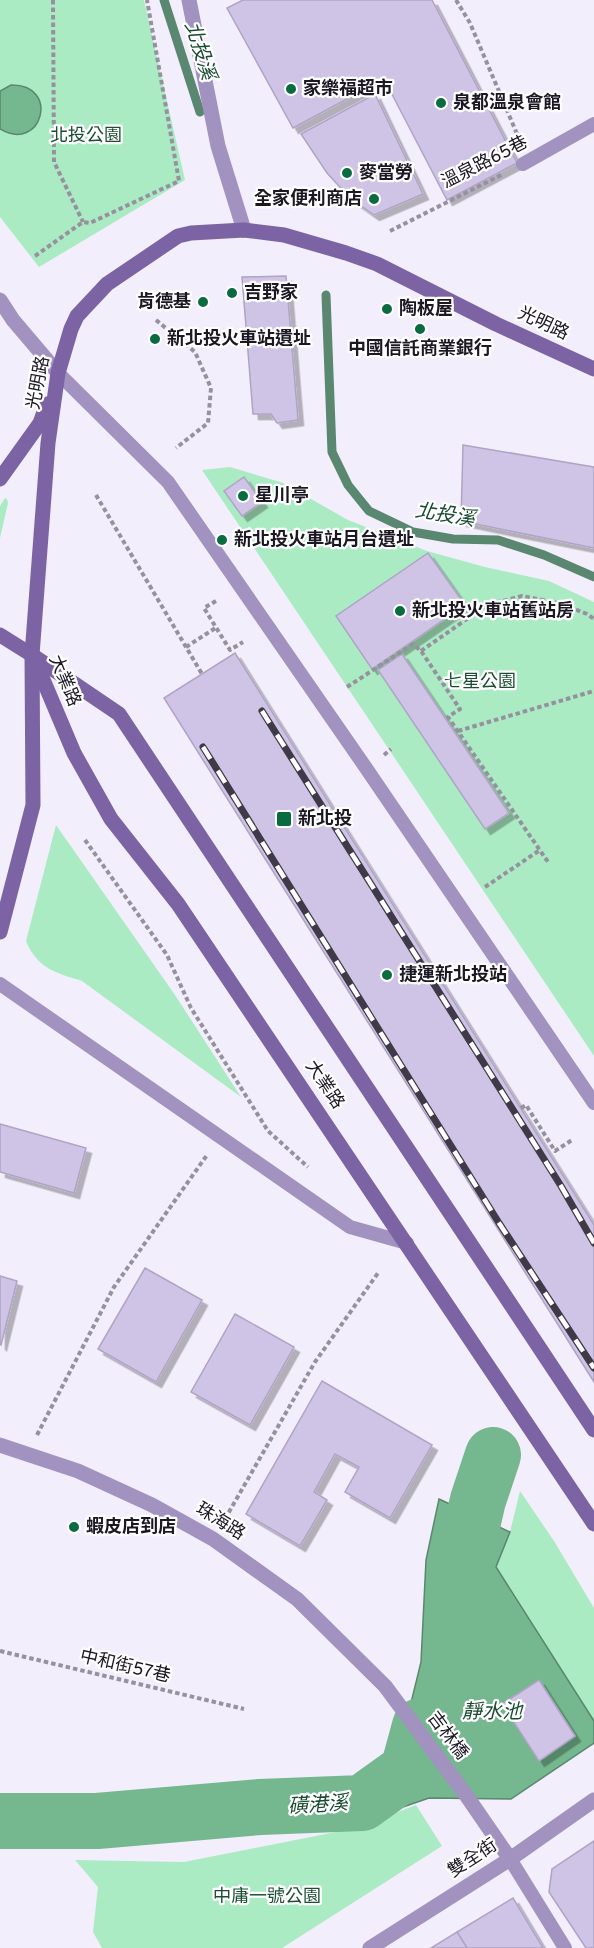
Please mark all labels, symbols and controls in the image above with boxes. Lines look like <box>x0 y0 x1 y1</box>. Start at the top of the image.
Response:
water label: 北投溪 <box>177 18 222 86</box>
place label: 家樂福超市 <box>303 78 393 101</box>
marker: 家樂福超市 <box>284 82 298 96</box>
place label: 泉都溫泉會館 <box>453 92 561 115</box>
marker: 泉都溫泉會館 <box>434 96 448 110</box>
park label: 北投公園 <box>50 125 122 148</box>
street label: 溫泉路65巷 <box>438 131 532 195</box>
place label: 麥當勞 <box>359 162 413 185</box>
marker: 麥當勞 <box>340 166 354 180</box>
place label: 全家便利商店 <box>254 188 362 211</box>
marker: 全家便利商店 <box>367 192 381 206</box>
place label: 吉野家 <box>244 282 298 305</box>
marker: 吉野家 <box>225 286 239 300</box>
place label: 肯德基 <box>137 291 191 314</box>
marker: 肯德基 <box>196 295 210 309</box>
place label: 陶板屋 <box>399 298 453 321</box>
marker: 陶板屋 <box>380 302 394 316</box>
street label: 光明路 <box>514 302 572 346</box>
marker: 中國信託商業銀行 <box>413 322 427 336</box>
place label: 新北投火車站遺址 <box>167 328 311 351</box>
marker: 新北投火車站遺址 <box>148 332 162 346</box>
place label: 中國信託商業銀行 <box>348 337 492 361</box>
street label: 光明路 <box>23 354 55 412</box>
place label: 星川亭 <box>255 485 309 508</box>
marker: 星川亭 <box>236 489 250 503</box>
water label: 北投溪 <box>413 498 480 534</box>
place label: 新北投火車站月台遺址 <box>234 529 414 552</box>
marker: 新北投火車站月台遺址 <box>215 533 229 547</box>
place label: 新北投火車站舊站房 <box>412 600 574 623</box>
marker: 新北投火車站舊站房 <box>393 604 407 618</box>
street label: 大業路 <box>43 652 85 710</box>
park label: 七星公園 <box>444 671 516 694</box>
place label: 新北投 <box>298 808 352 831</box>
marker: 新北投 <box>275 810 293 828</box>
place label: 捷運新北投站 <box>399 964 507 987</box>
marker: 捷運新北投站 <box>380 968 394 982</box>
street label: 大業路 <box>299 1056 349 1114</box>
street label: 珠海路 <box>191 1498 249 1546</box>
place label: 蝦皮店到店 <box>86 1516 176 1539</box>
marker: 蝦皮店到店 <box>67 1520 81 1534</box>
street label: 中和街57巷 <box>77 1645 173 1689</box>
water label: 靜水池 <box>462 1700 524 1726</box>
street label: 吉林橋 <box>422 1708 472 1764</box>
water label: 磺港溪 <box>287 1791 352 1821</box>
street label: 雙全街 <box>444 1835 502 1883</box>
park label: 中庸一號公園 <box>213 1886 321 1909</box>

